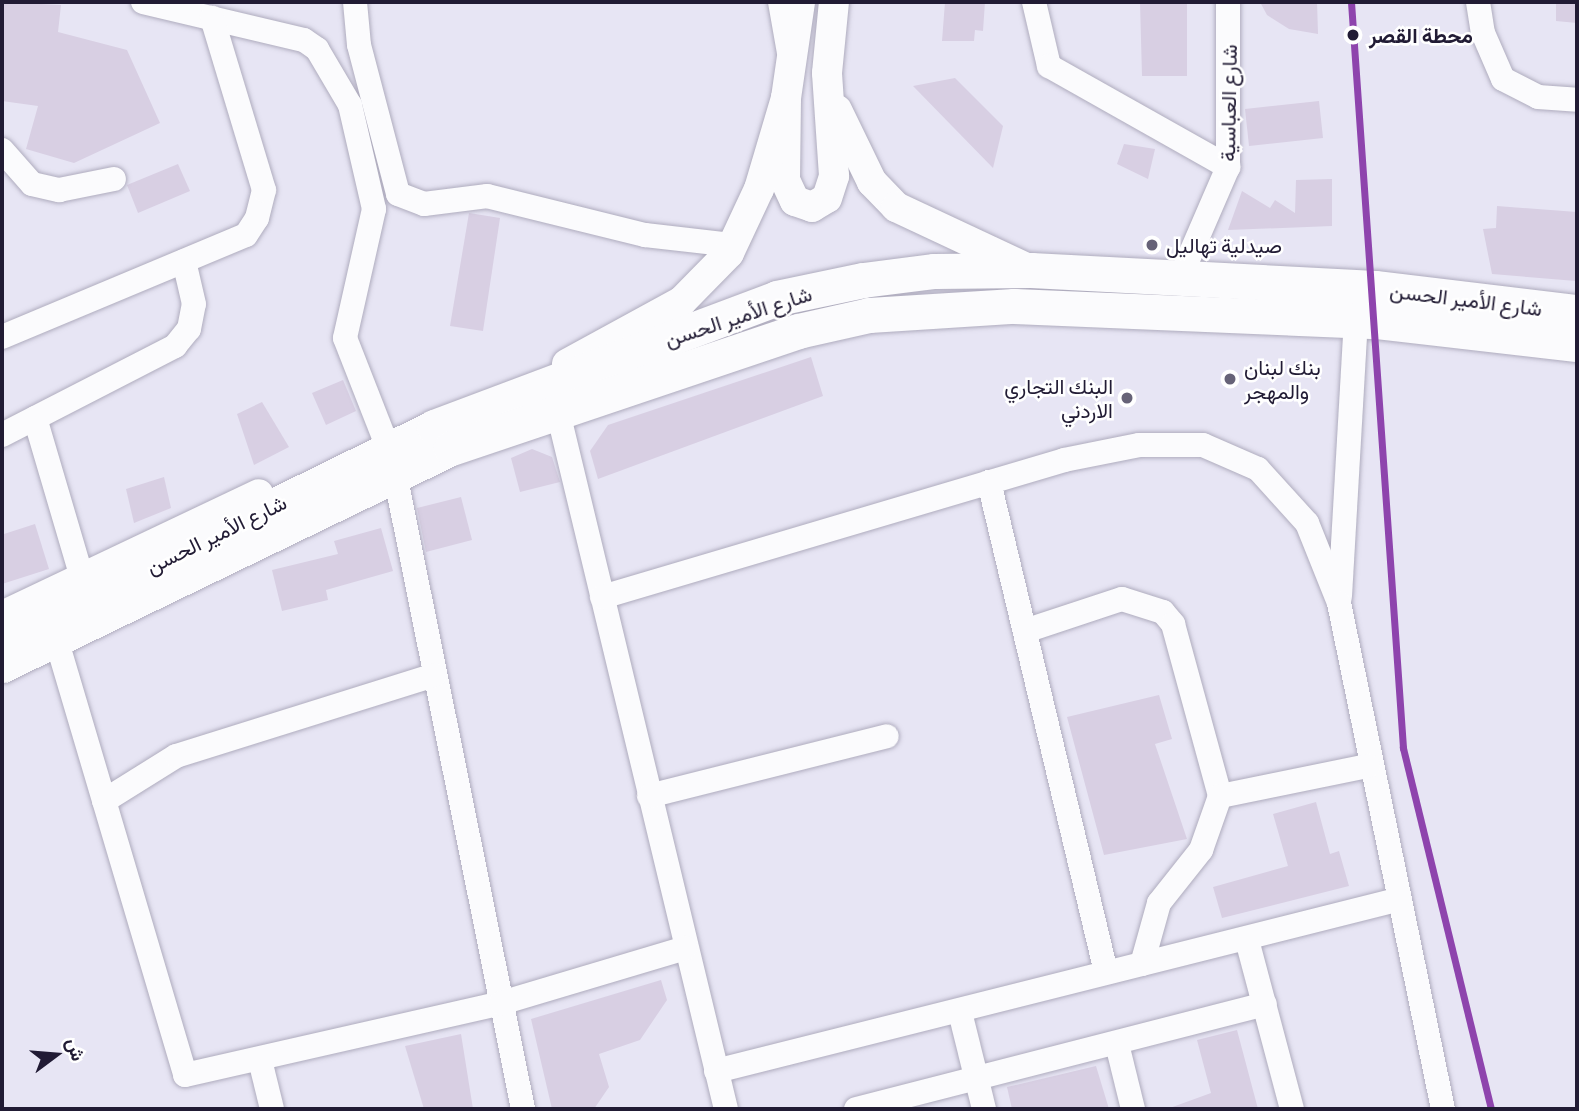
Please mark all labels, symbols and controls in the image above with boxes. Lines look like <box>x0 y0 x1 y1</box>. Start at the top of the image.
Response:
place label: محطة القصر <box>1369 22 1473 48</box>
marker: محطة القصر <box>1343 25 1363 45</box>
street label: شارع العباسية <box>1214 44 1242 162</box>
place label: صيدلية تهاليل <box>1166 232 1282 258</box>
marker: صيدلية تهاليل <box>1144 237 1160 253</box>
street label: شارع الأمير الحسن <box>1388 277 1544 321</box>
street label: شارع الأمير الحسن <box>661 280 815 352</box>
place label: بنك لبنان والمهجر <box>1244 354 1321 404</box>
marker: بنك لبنان والمهجر <box>1222 371 1238 387</box>
place label: البنك التجاري الاردني <box>1004 373 1113 423</box>
marker: البنك التجاري الاردني <box>1119 390 1135 406</box>
street label: شارع الأمير الحسن <box>142 489 290 579</box>
north arrow <box>21 1020 91 1090</box>
text: ش <box>62 1035 91 1063</box>

